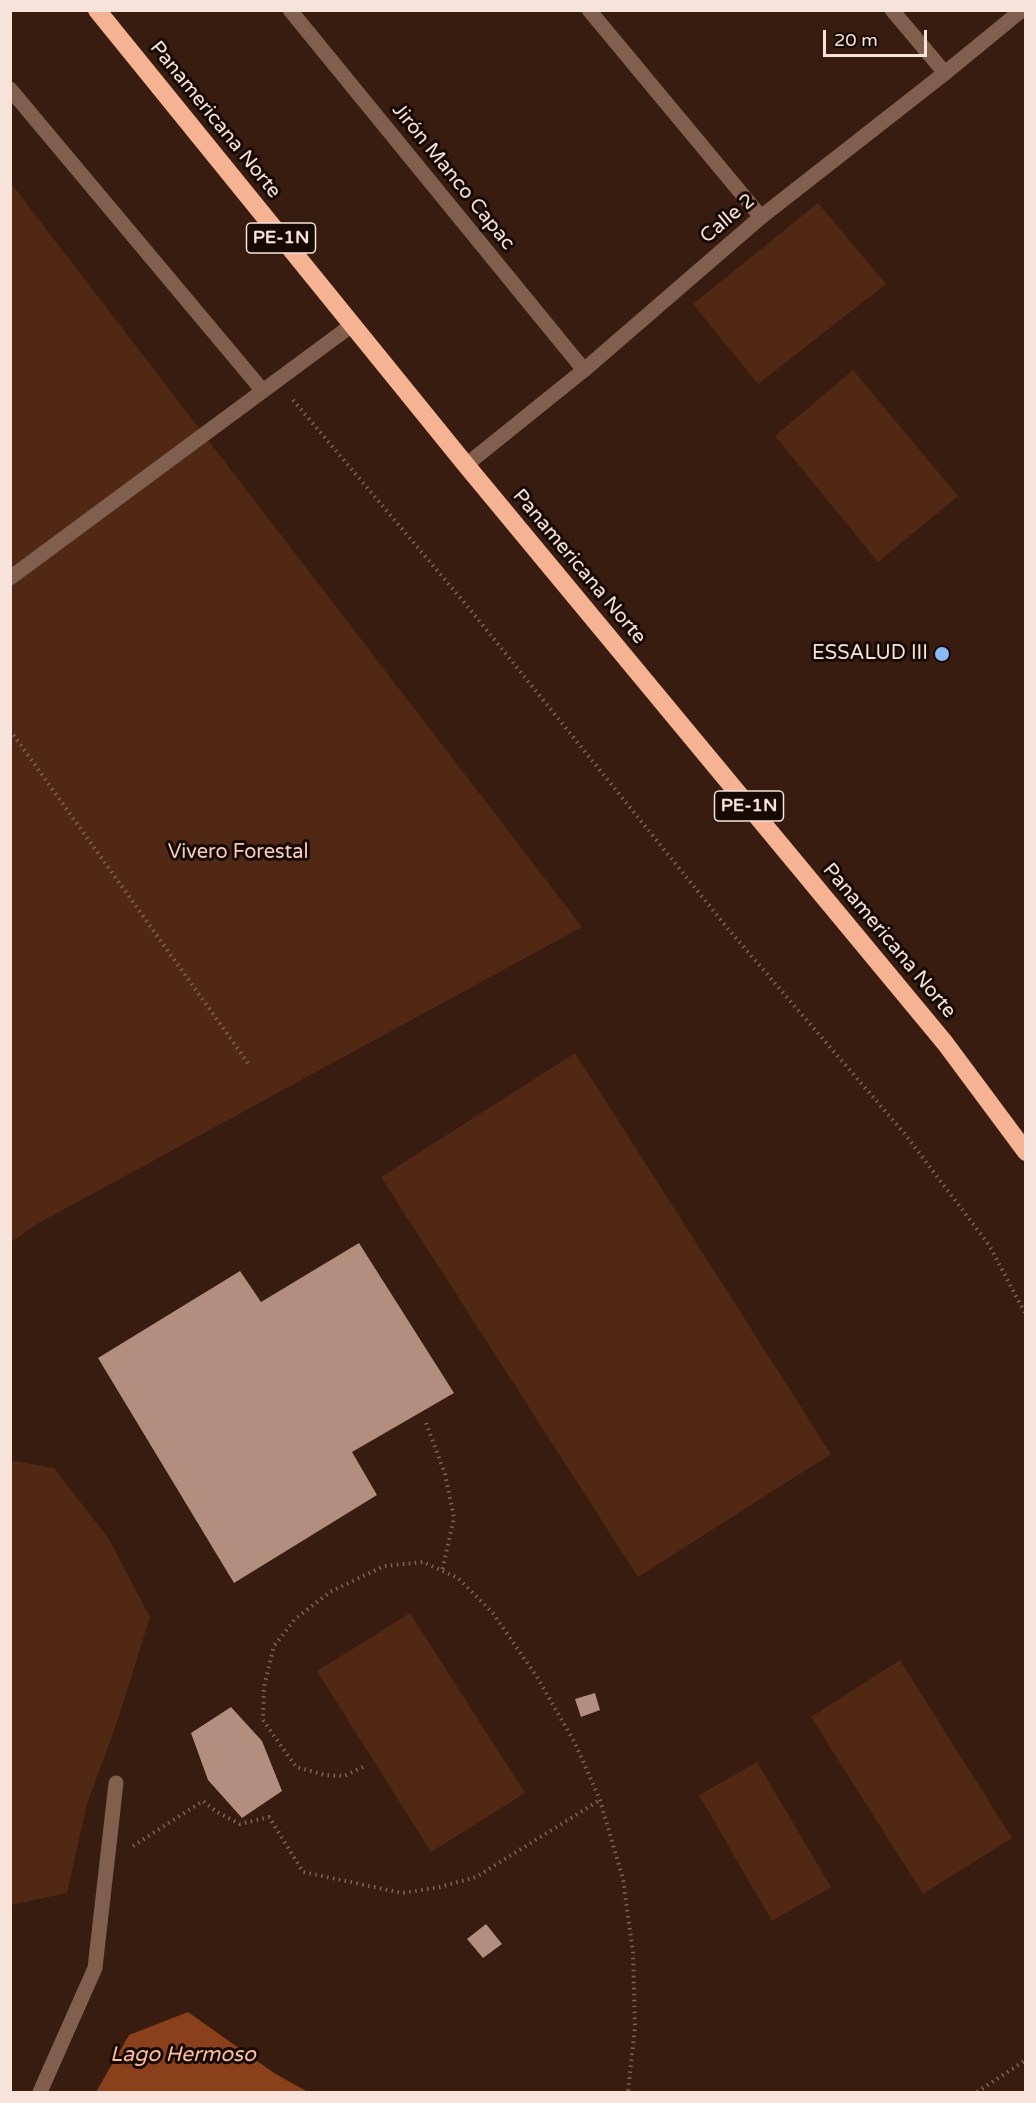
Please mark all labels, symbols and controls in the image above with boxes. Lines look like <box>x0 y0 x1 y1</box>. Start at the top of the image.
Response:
scale bar <box>826 18 930 56</box>
text: 20 m <box>834 29 878 51</box>
street label: Panamericana Norte <box>144 37 286 203</box>
street label: Jirón Manco Capac <box>387 99 519 255</box>
street label: Calle 2 <box>696 189 760 249</box>
road number: PE-1N <box>246 223 316 253</box>
street label: Panamericana Norte <box>507 485 651 649</box>
place label: ESSALUD III <box>812 642 928 666</box>
marker: ESSALUD III <box>933 645 951 663</box>
road number: PE-1N <box>714 791 783 821</box>
park label: Vivero Forestal <box>168 841 308 865</box>
street label: Panamericana Norte <box>817 859 961 1023</box>
water label: Lago Hermoso <box>110 2042 256 2068</box>

